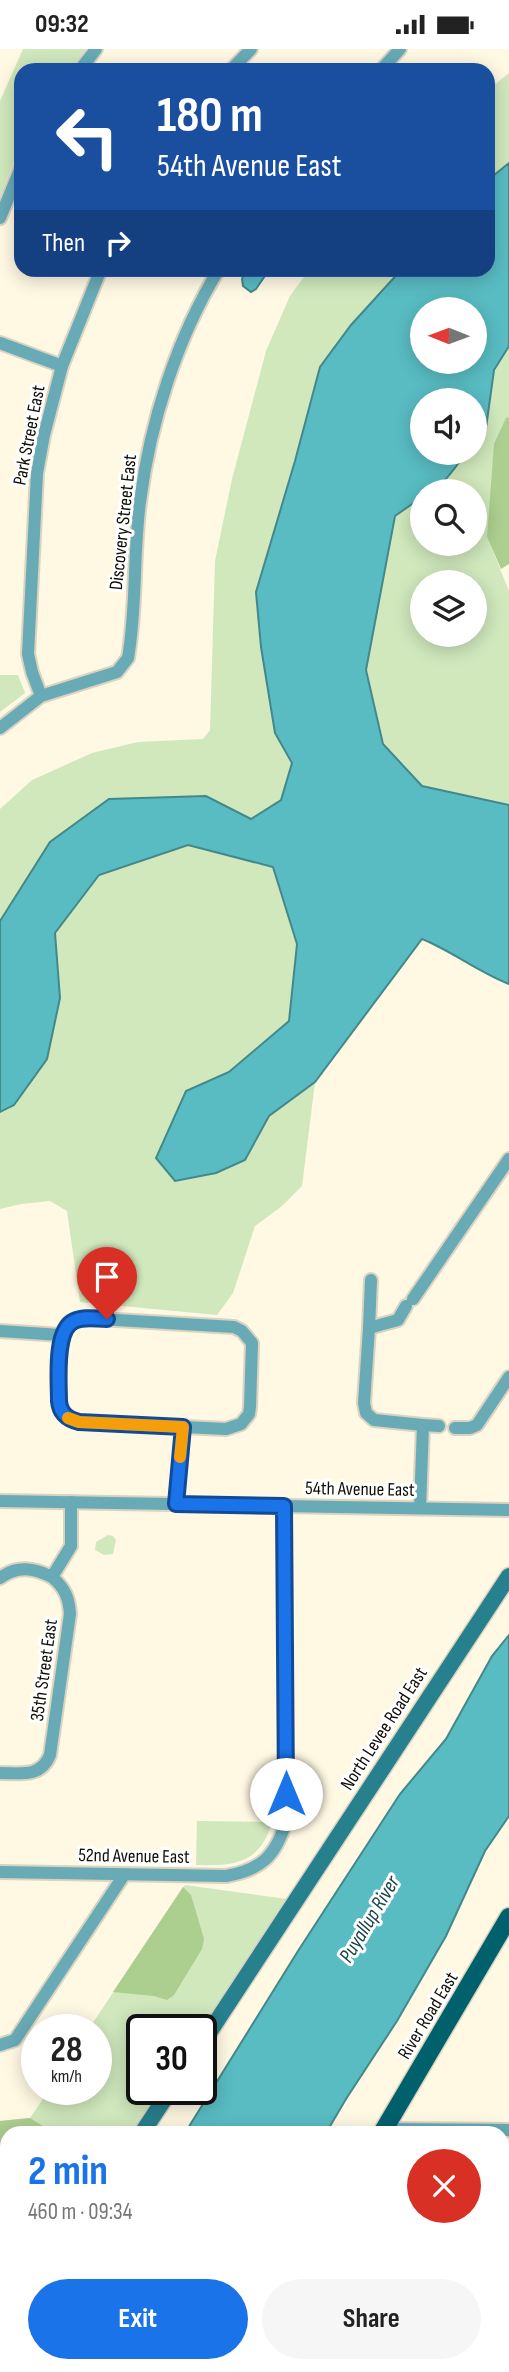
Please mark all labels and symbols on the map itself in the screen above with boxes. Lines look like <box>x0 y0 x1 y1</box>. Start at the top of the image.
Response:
north arrow <box>410 297 486 375</box>
street label: Park Street East <box>9 383 50 487</box>
street label: Discovery Street East <box>105 453 142 591</box>
pin <box>77 1247 137 1319</box>
street label: 54th Avenue East <box>305 1477 415 1502</box>
street label: 35th Street East <box>26 1617 63 1723</box>
street label: North Levee Road East <box>336 1663 433 1795</box>
position arrow <box>249 1757 323 1831</box>
street label: 52nd Avenue East <box>78 1844 190 1869</box>
water label: Puyallup River <box>334 1870 406 1967</box>
street label: River Road East <box>393 1968 463 2064</box>
speed limit sign: 30 <box>126 2014 217 2105</box>

